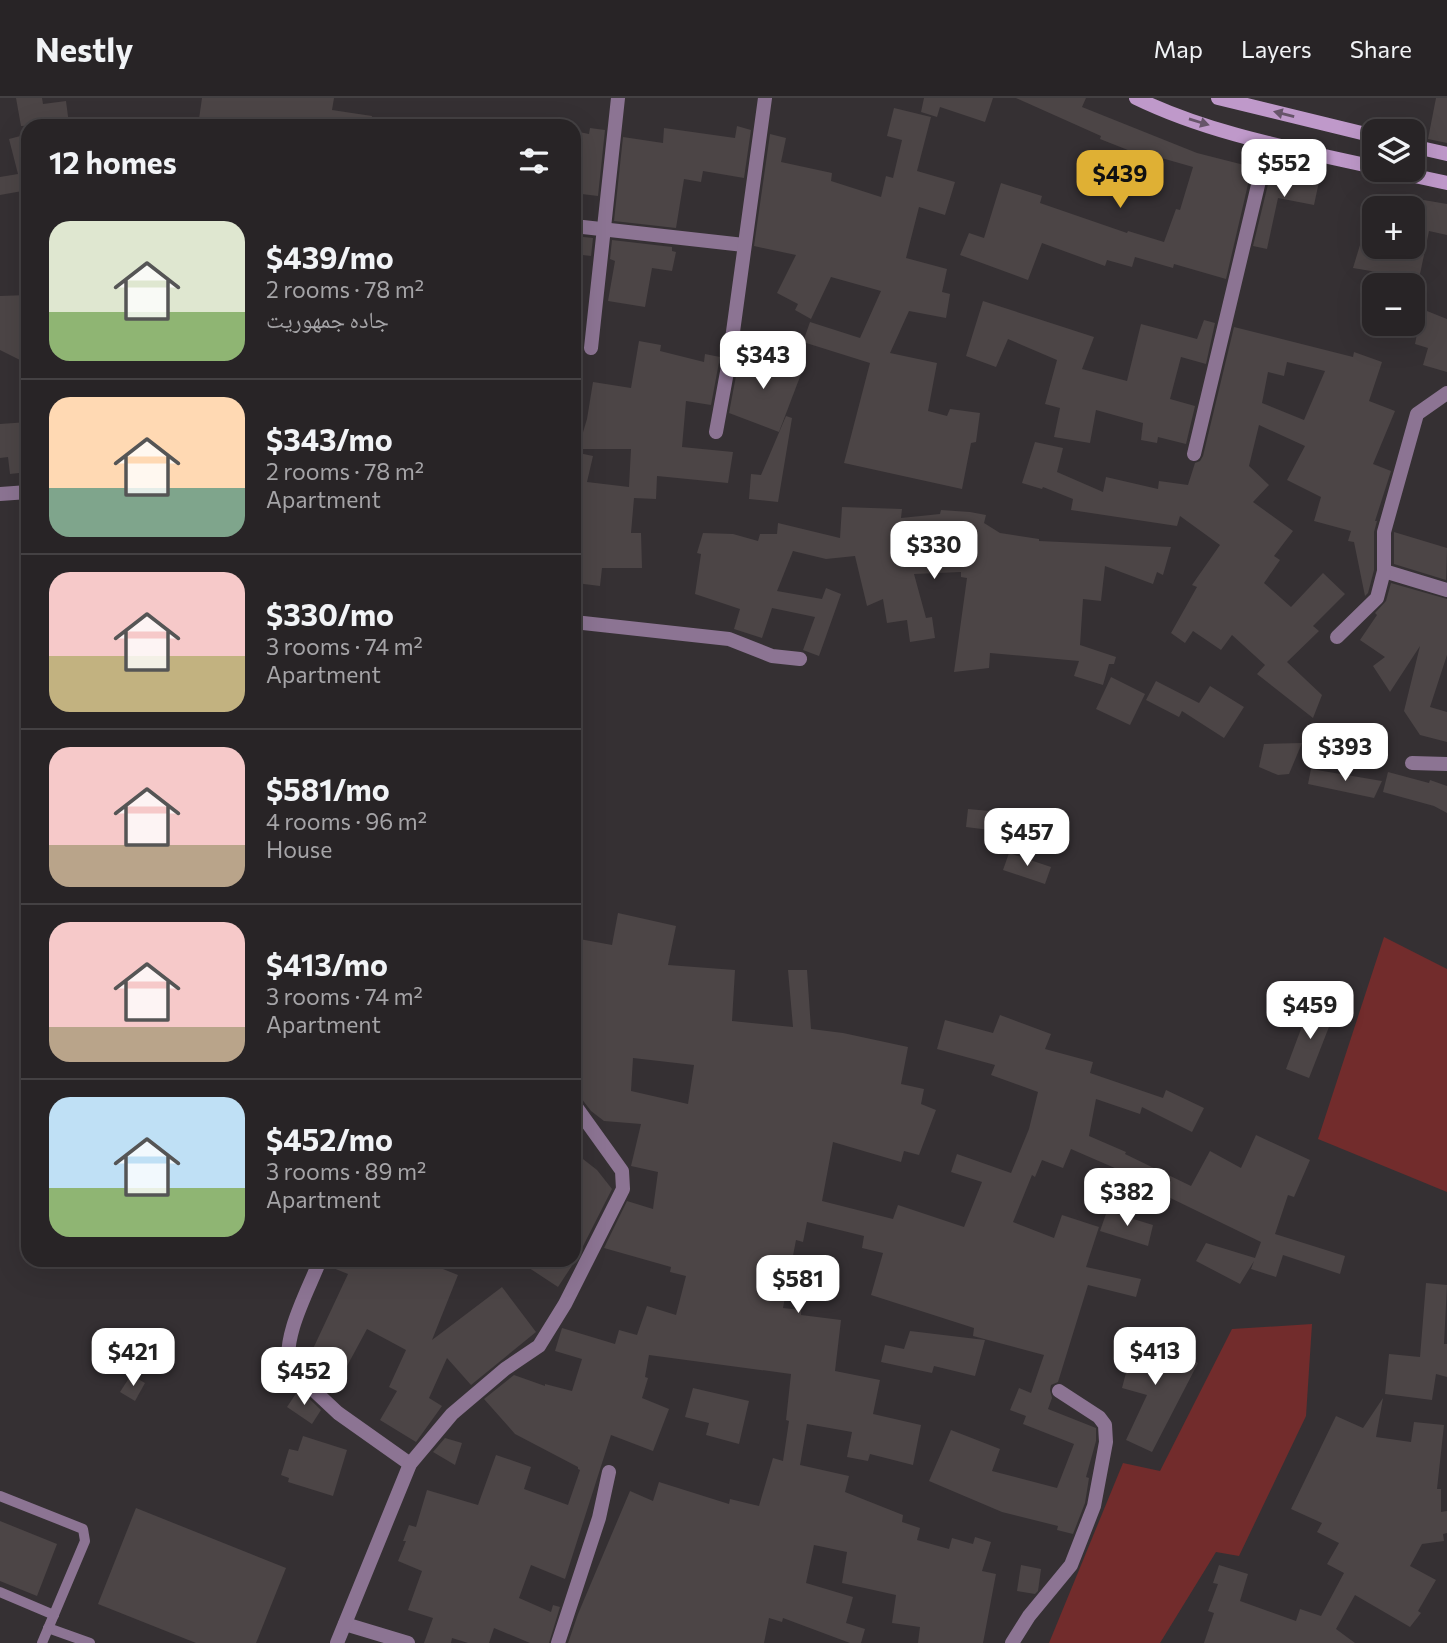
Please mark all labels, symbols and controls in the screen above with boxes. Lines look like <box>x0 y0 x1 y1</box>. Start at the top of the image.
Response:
text: Nestly <box>35 28 133 69</box>
text: Map <box>1154 34 1203 63</box>
text: Layers <box>1241 34 1312 63</box>
text: Share <box>1350 34 1412 63</box>
one-way arrow <box>1273 108 1295 119</box>
one-way arrow <box>1189 118 1210 128</box>
map controls <box>1362 119 1425 336</box>
button: layers <box>1362 119 1425 182</box>
pin: $552 <box>1243 140 1325 199</box>
icon: filters <box>515 142 553 180</box>
text: 12 homes <box>49 143 177 180</box>
text: $552 <box>1257 148 1311 176</box>
pin: $439 <box>1079 150 1161 210</box>
text: $439 <box>1093 159 1147 187</box>
button: + <box>1362 196 1425 259</box>
text: $439/mo <box>266 238 394 275</box>
icon: home <box>105 249 189 333</box>
button: − <box>1362 273 1425 336</box>
text: 2 rooms · 78 m² <box>266 275 424 303</box>
text: جاده جمهوریت <box>266 305 389 333</box>
pin: $343 <box>722 331 804 391</box>
text: $343 <box>736 340 790 368</box>
text: $343/mo <box>266 420 393 457</box>
icon: home <box>105 425 189 509</box>
text: 2 rooms · 78 m² <box>266 457 424 485</box>
text: Apartment <box>266 485 381 513</box>
pin: $330 <box>893 522 975 581</box>
text: $330 <box>906 530 962 558</box>
text: $330/mo <box>266 595 394 632</box>
icon: home <box>105 600 189 684</box>
text: 3 rooms · 74 m² <box>266 632 423 660</box>
text: Apartment <box>266 660 381 688</box>
pin: $393 <box>1304 724 1386 783</box>
text: $393 <box>1318 732 1372 760</box>
text: $581/mo <box>266 770 390 807</box>
icon: home <box>105 775 189 859</box>
text: 4 rooms · 96 m² <box>266 807 427 835</box>
pin: $457 <box>986 808 1068 868</box>
text: $457 <box>1000 817 1054 845</box>
text: House <box>266 835 332 863</box>
text: $413/mo <box>266 945 388 982</box>
icon: home <box>105 950 189 1034</box>
text: 3 rooms · 74 m² <box>266 982 423 1010</box>
pin: $459 <box>1269 982 1351 1041</box>
text: $459 <box>1283 990 1337 1018</box>
text: Apartment <box>266 1010 381 1038</box>
text: $452/mo <box>266 1120 393 1157</box>
icon: home <box>105 1125 189 1209</box>
text: 3 rooms · 89 m² <box>266 1157 426 1185</box>
pin: $382 <box>1086 1168 1168 1228</box>
text: $382 <box>1100 1177 1154 1205</box>
text: Apartment <box>266 1185 381 1213</box>
pin: $581 <box>757 1256 839 1315</box>
text: $581 <box>772 1264 824 1292</box>
pin: $421 <box>92 1328 174 1388</box>
pin: $413 <box>1114 1328 1196 1387</box>
text: $413 <box>1130 1336 1180 1364</box>
text: $421 <box>108 1337 158 1365</box>
pin: $452 <box>263 1348 345 1407</box>
text: $452 <box>277 1356 331 1384</box>

